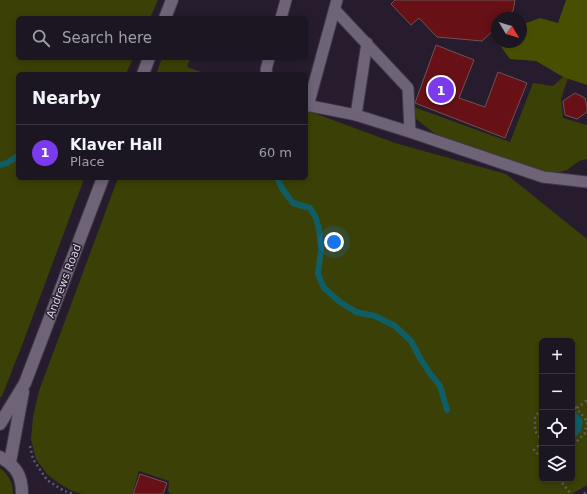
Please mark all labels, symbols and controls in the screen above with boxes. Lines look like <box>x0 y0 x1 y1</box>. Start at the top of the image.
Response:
north arrow <box>491 12 527 48</box>
search box <box>16 16 308 60</box>
icon: search <box>30 27 52 49</box>
text: Search here <box>62 29 152 47</box>
pin: 1 <box>428 75 454 105</box>
text: Nearby <box>32 88 101 108</box>
text: Klaver Hall <box>70 136 162 154</box>
text: 1 <box>40 145 50 160</box>
text: 60 m <box>259 145 292 160</box>
text: Place <box>70 154 105 169</box>
your location <box>324 232 344 252</box>
street label: Andrews Road <box>44 242 84 320</box>
map controls <box>539 338 575 482</box>
button: + <box>539 338 575 374</box>
button: − <box>539 374 575 410</box>
button: locate <box>539 410 575 446</box>
button: layers <box>539 446 575 482</box>

